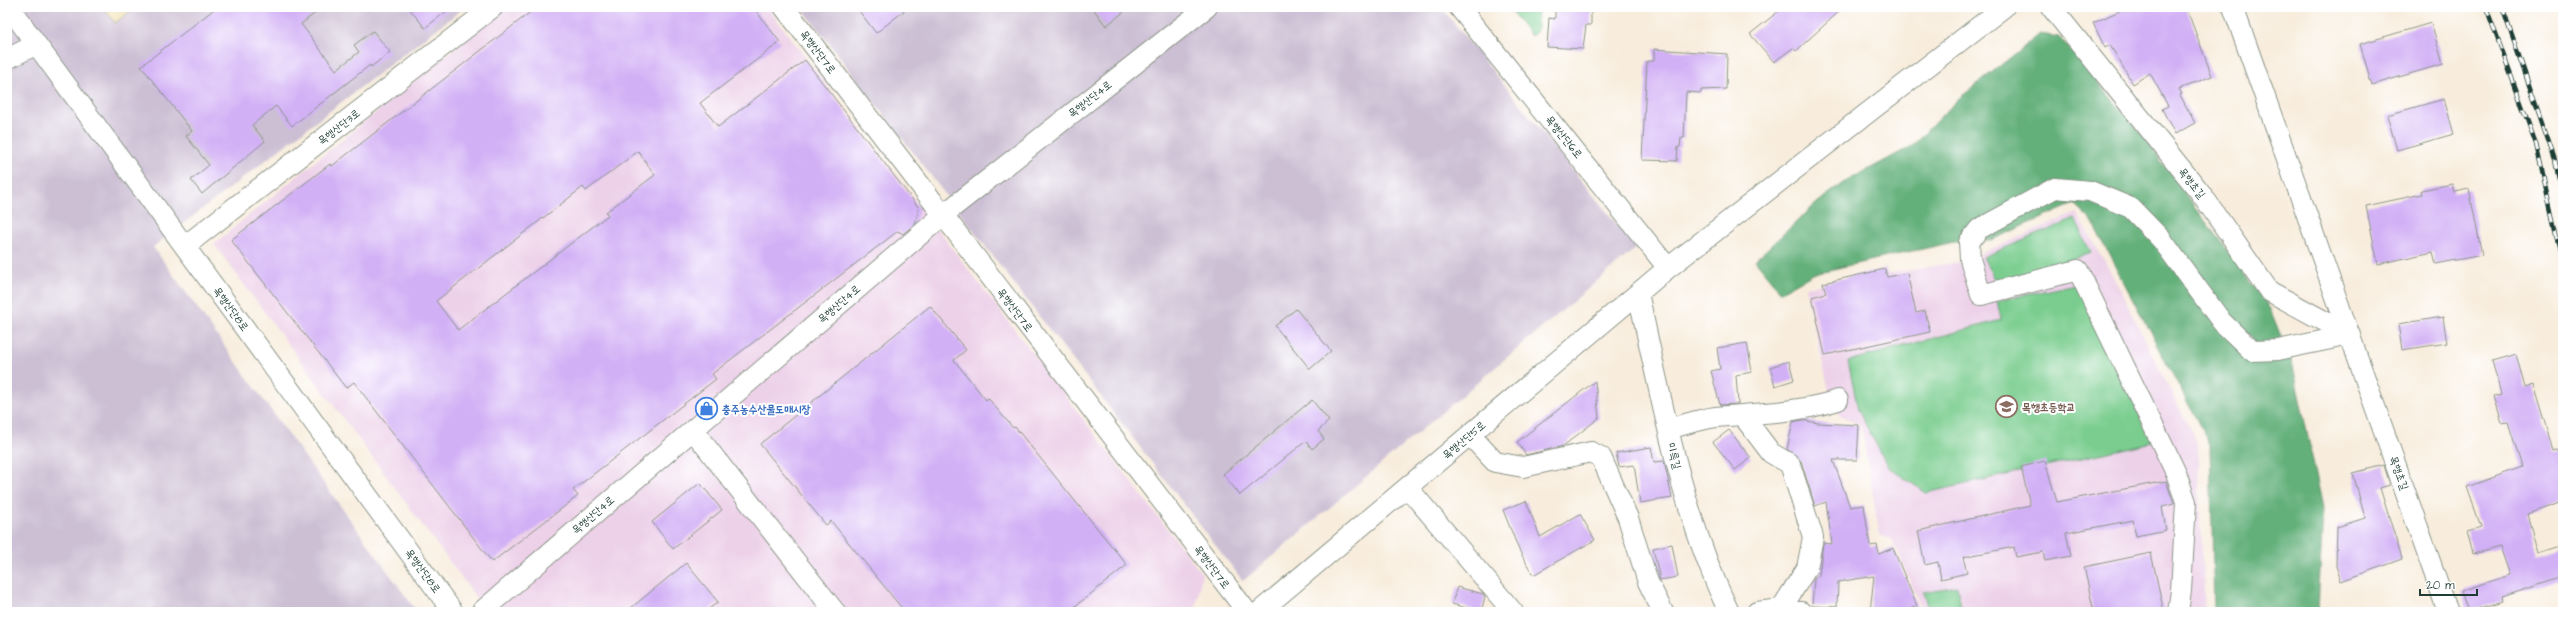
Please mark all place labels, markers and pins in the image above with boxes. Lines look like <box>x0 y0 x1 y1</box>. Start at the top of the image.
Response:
school or university icon: 목행초등학교 <box>1993 394 2019 420</box>
shop icon: 충주농수산물도매시장 <box>693 396 719 422</box>
place label: 목행초등학교 <box>2022 400 2075 415</box>
place label: 충주농수산물도매시장 <box>722 402 811 417</box>

